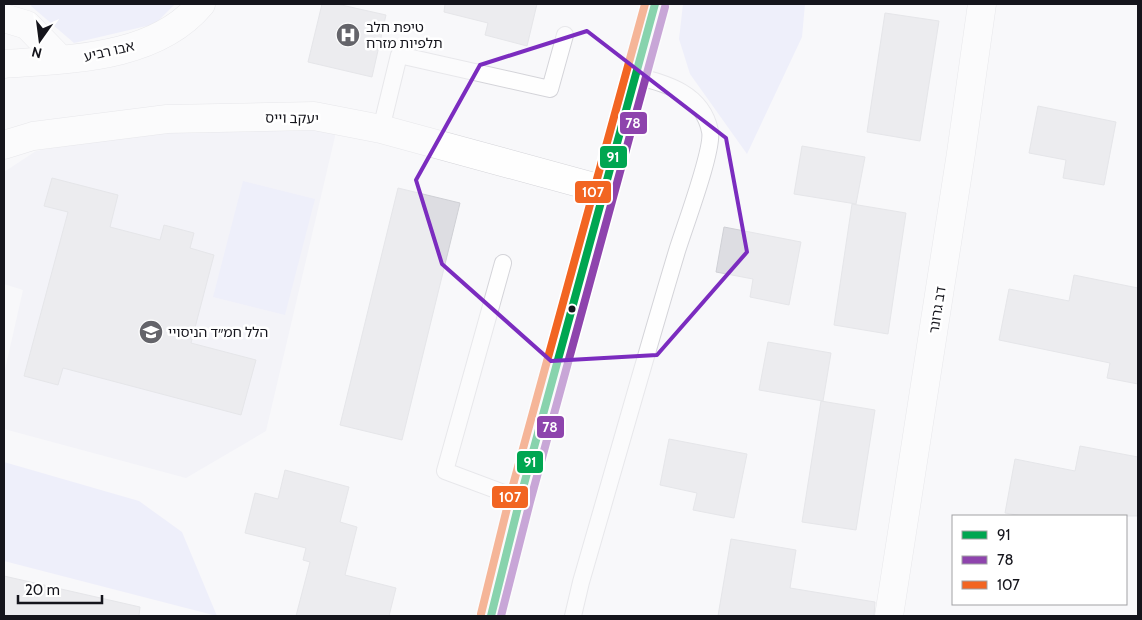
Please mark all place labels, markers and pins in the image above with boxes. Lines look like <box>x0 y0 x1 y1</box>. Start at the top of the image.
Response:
place label: טיפת חלב תלפיות מזרח <box>366 18 443 52</box>
hospital icon: טיפת חלב תלפיות מזרח <box>335 22 361 48</box>
unlabelled marker <box>567 304 577 314</box>
school or university icon: הלל חמ״ד הניסויי <box>138 319 164 345</box>
place label: הלל חמ״ד הניסויי <box>168 323 268 341</box>

